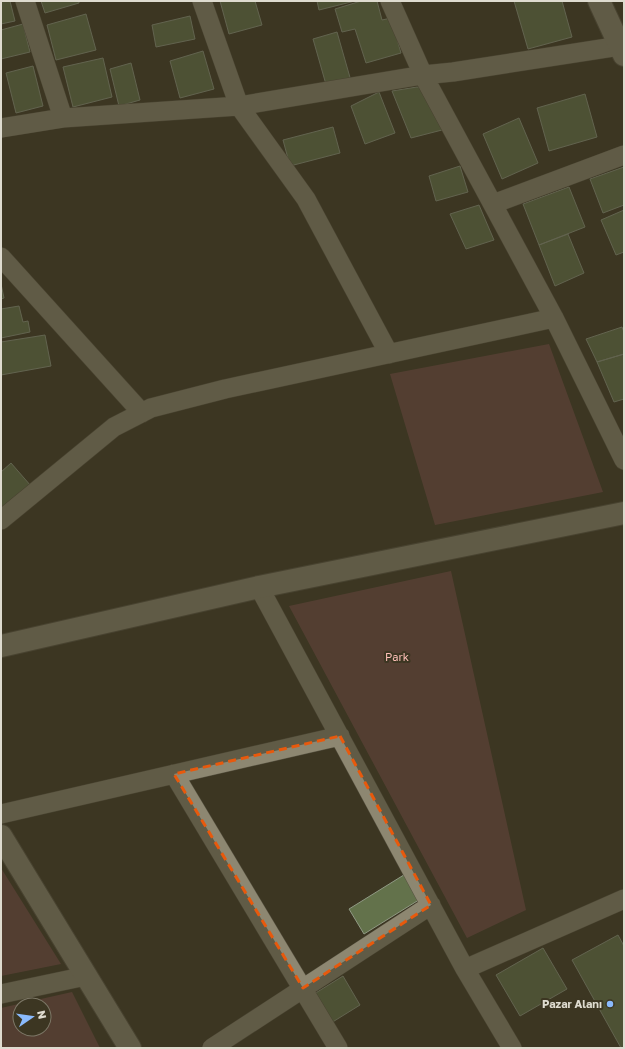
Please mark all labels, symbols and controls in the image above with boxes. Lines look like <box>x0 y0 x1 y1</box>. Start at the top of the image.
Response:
park label: Park <box>385 650 409 663</box>
north arrow <box>12 997 52 1037</box>
place label: Pazar Alanı <box>542 997 602 1010</box>
marker: Pazar Alanı <box>605 999 615 1009</box>
text: N <box>35 1009 50 1020</box>

